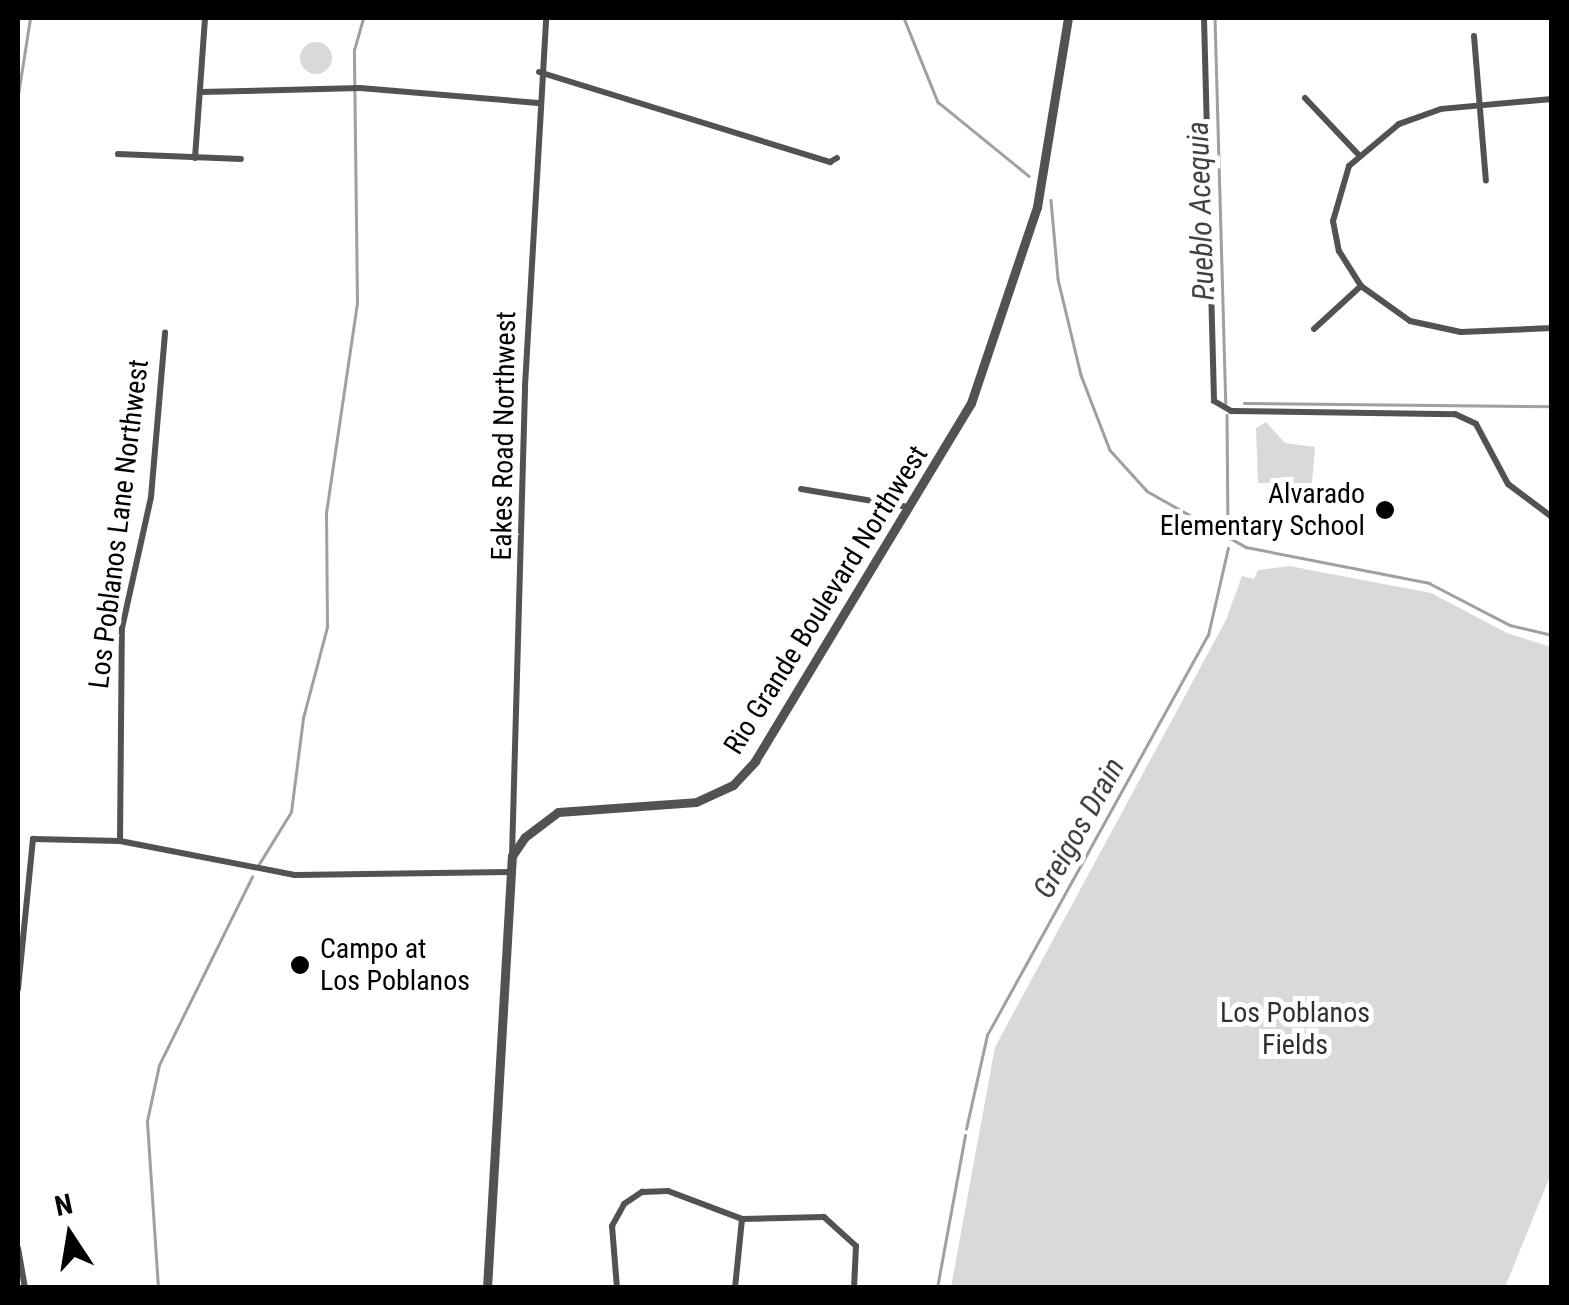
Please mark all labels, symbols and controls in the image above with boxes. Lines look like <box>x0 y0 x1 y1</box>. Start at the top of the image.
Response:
water label: Pueblo Acequia <box>1180 121 1222 301</box>
street label: Eakes Road Northwest <box>485 311 523 561</box>
street label: Los Poblanos Lane Northwest <box>82 358 156 690</box>
street label: Rio Grande Boulevard Northwest <box>717 439 935 761</box>
place label: Alvarado Elementary School <box>1160 477 1365 543</box>
marker: Alvarado Elementary School <box>1374 499 1396 521</box>
water label: Greigos Drain <box>1026 752 1132 904</box>
place label: Campo at Los Poblanos <box>320 932 470 998</box>
marker: Campo at Los Poblanos <box>289 954 311 976</box>
park label: Los Poblanos Fields <box>1220 996 1370 1062</box>
north arrow <box>20 1185 120 1285</box>
text: N <box>52 1187 75 1223</box>

